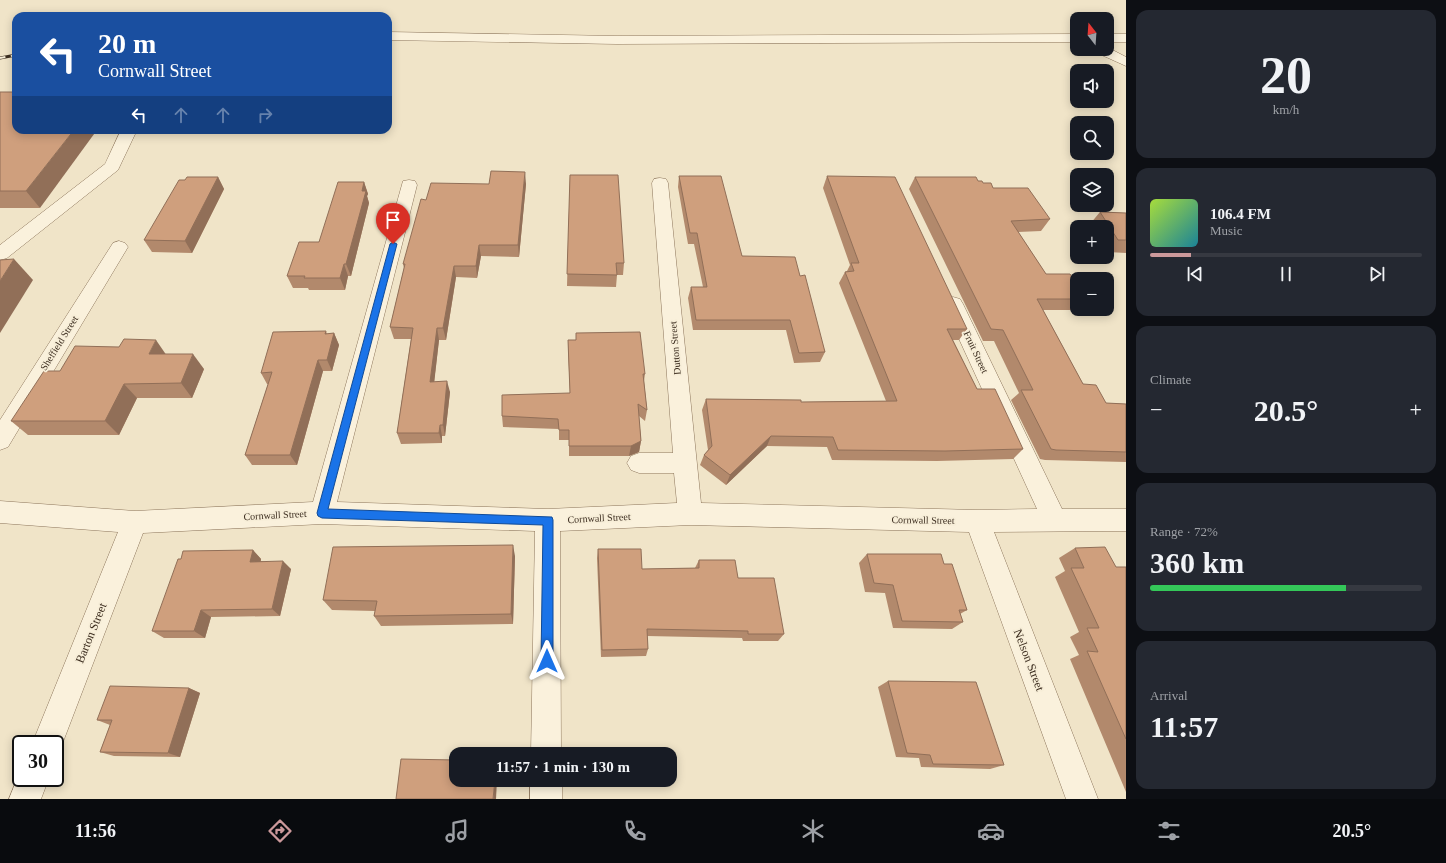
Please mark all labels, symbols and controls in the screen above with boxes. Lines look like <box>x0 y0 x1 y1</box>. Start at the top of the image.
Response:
north arrow <box>1070 12 1114 56</box>
map controls <box>1070 12 1114 316</box>
icon: left <box>32 28 84 80</box>
text: 20 m <box>98 28 156 59</box>
text: 20 <box>1260 47 1312 104</box>
text: Cornwall Street <box>98 61 211 81</box>
button: sound <box>1070 64 1114 108</box>
text: km/h <box>1273 102 1299 117</box>
icon: left <box>128 104 150 126</box>
icon: ahead <box>170 104 192 126</box>
icon: ahead <box>212 104 234 126</box>
icon: right <box>254 104 276 126</box>
button: search <box>1070 116 1114 160</box>
button: layers <box>1070 168 1114 212</box>
pin <box>376 203 410 244</box>
text: 106.4 FM <box>1210 206 1271 222</box>
icon: arrive <box>382 209 404 231</box>
button: + <box>1070 220 1114 264</box>
text: Music <box>1210 223 1243 238</box>
icon: previous <box>1184 263 1206 285</box>
icon: pause <box>1275 263 1297 285</box>
icon: next <box>1366 263 1388 285</box>
button: − <box>1070 272 1114 316</box>
street label: Sheffield Street <box>38 313 80 372</box>
street label: Dutton Street <box>667 321 683 375</box>
street label: Fruit Street <box>961 329 991 375</box>
text: Climate <box>1150 372 1191 387</box>
text: 20.5° <box>1254 394 1318 427</box>
text: − <box>1150 397 1162 422</box>
text: + <box>1410 397 1422 422</box>
street label: Cornwall Street <box>243 508 307 522</box>
street label: Cornwall Street <box>567 511 631 525</box>
street label: Cornwall Street <box>891 514 955 526</box>
text: Range · 72% <box>1150 524 1218 539</box>
text: 360 km <box>1150 546 1244 579</box>
street label: Barton Street <box>73 600 110 665</box>
street label: Nelson Street <box>1011 627 1047 693</box>
position arrow <box>526 640 568 682</box>
text: Arrival <box>1150 688 1188 703</box>
text: 11:57 <box>1150 710 1218 743</box>
speed limit sign: 30 <box>12 735 64 787</box>
text: 11:57 · 1 min · 130 m <box>496 759 630 775</box>
icon: directions <box>266 817 294 845</box>
icon: music <box>443 817 471 845</box>
icon: phone <box>621 817 649 845</box>
icon: climate <box>799 817 827 845</box>
icon: car <box>977 817 1005 845</box>
icon: filters <box>1155 817 1183 845</box>
text: 11:56 <box>75 821 116 841</box>
text: 20.5° <box>1332 821 1371 841</box>

